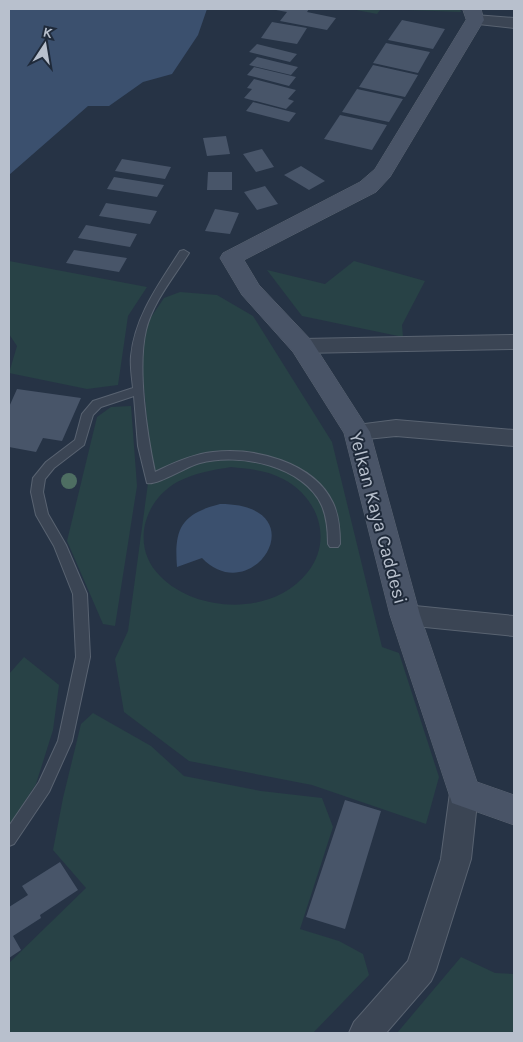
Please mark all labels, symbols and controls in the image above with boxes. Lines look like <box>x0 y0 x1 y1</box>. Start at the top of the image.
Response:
north arrow <box>20 20 70 70</box>
text: K <box>41 24 55 42</box>
street label: Yelkan Kaya Caddesi <box>344 430 412 606</box>

